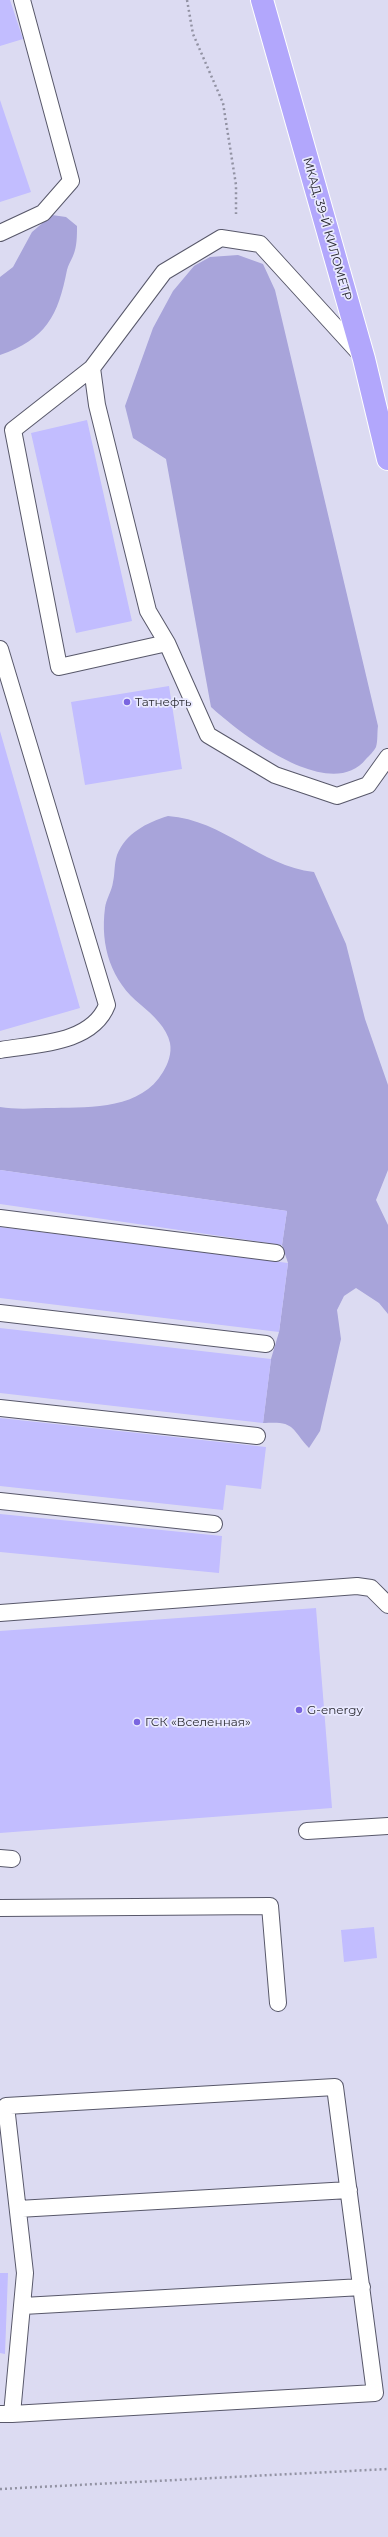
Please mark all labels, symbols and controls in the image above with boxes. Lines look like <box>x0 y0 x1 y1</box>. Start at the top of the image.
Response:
street label: МКАД, 39-Й КИЛОМЕТР <box>300 156 354 302</box>
place label: Татнефть <box>135 695 192 709</box>
marker: Татнефть <box>122 697 132 707</box>
place label: G-energy <box>307 1703 363 1717</box>
marker: G-energy <box>294 1705 304 1715</box>
place label: ГСК «Вселенная» <box>145 1715 251 1729</box>
marker: ГСК «Вселенная» <box>132 1717 142 1727</box>

